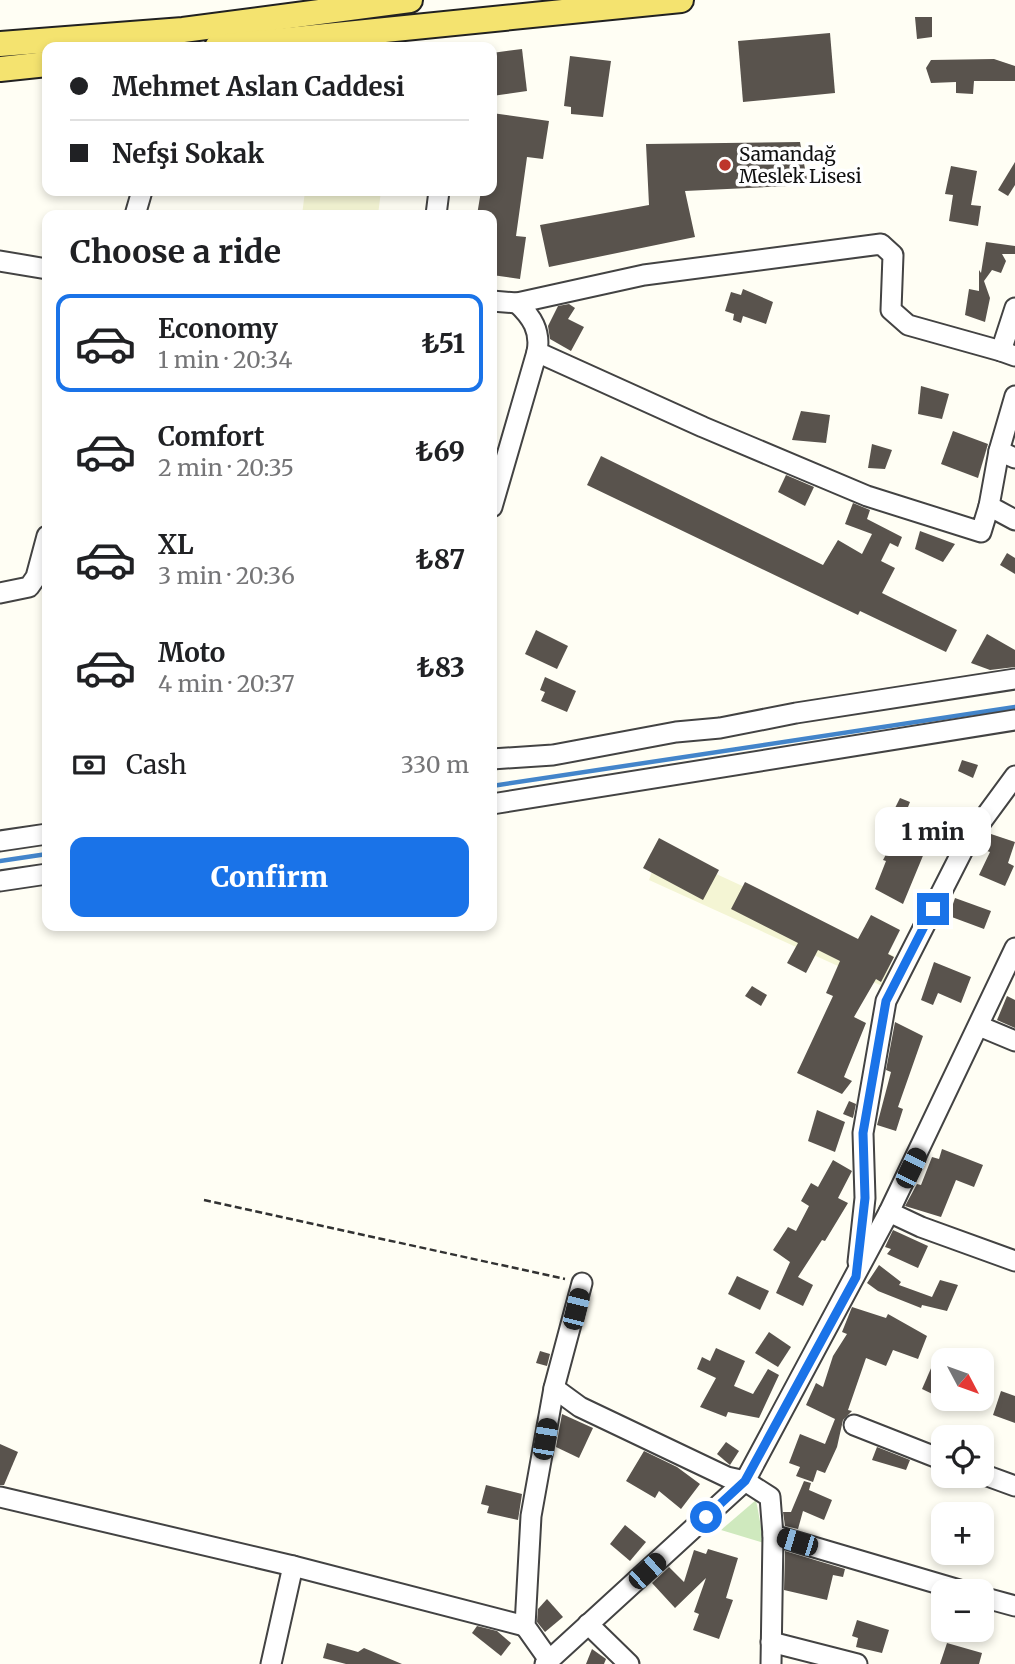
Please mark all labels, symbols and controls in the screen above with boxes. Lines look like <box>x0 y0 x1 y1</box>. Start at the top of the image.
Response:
text: Mehmet Aslan Caddesi <box>112 70 405 103</box>
text: Nefşi Sokak <box>112 137 264 170</box>
place label: Samandağ Meslek Lisesi <box>739 142 862 188</box>
marker: Samandağ Meslek Lisesi <box>717 157 733 173</box>
text: Choose a ride <box>70 232 281 272</box>
icon: car <box>74 312 137 375</box>
text: Economy <box>158 312 278 345</box>
text: ₺51 <box>422 327 465 360</box>
text: 1 min · 20:34 <box>158 345 292 374</box>
icon: car <box>74 420 137 483</box>
text: Comfort <box>158 420 264 453</box>
text: ₺69 <box>415 435 465 468</box>
text: 2 min · 20:35 <box>158 453 294 482</box>
icon: car <box>74 528 137 591</box>
text: XL <box>158 528 194 561</box>
text: ₺87 <box>415 543 465 576</box>
text: 3 min · 20:36 <box>158 561 295 590</box>
icon: car <box>74 636 137 699</box>
text: Moto <box>158 636 225 669</box>
text: ₺83 <box>416 651 465 684</box>
text: 4 min · 20:37 <box>158 669 295 698</box>
icon: cash <box>70 746 108 784</box>
text: Cash <box>126 748 187 781</box>
text: 330 m <box>401 750 469 779</box>
callout: 1 min <box>875 808 991 856</box>
text: 1 min <box>901 817 965 846</box>
button: Confirm <box>70 837 469 917</box>
route end <box>917 893 949 925</box>
car <box>893 1145 930 1191</box>
car <box>561 1286 592 1332</box>
north arrow <box>931 1348 994 1410</box>
map controls <box>931 1348 994 1642</box>
car <box>532 1416 559 1462</box>
button: locate <box>931 1425 994 1488</box>
route start <box>690 1501 722 1533</box>
button: + <box>931 1502 994 1565</box>
car <box>774 1526 821 1558</box>
car <box>625 1549 670 1593</box>
button: − <box>931 1579 994 1642</box>

